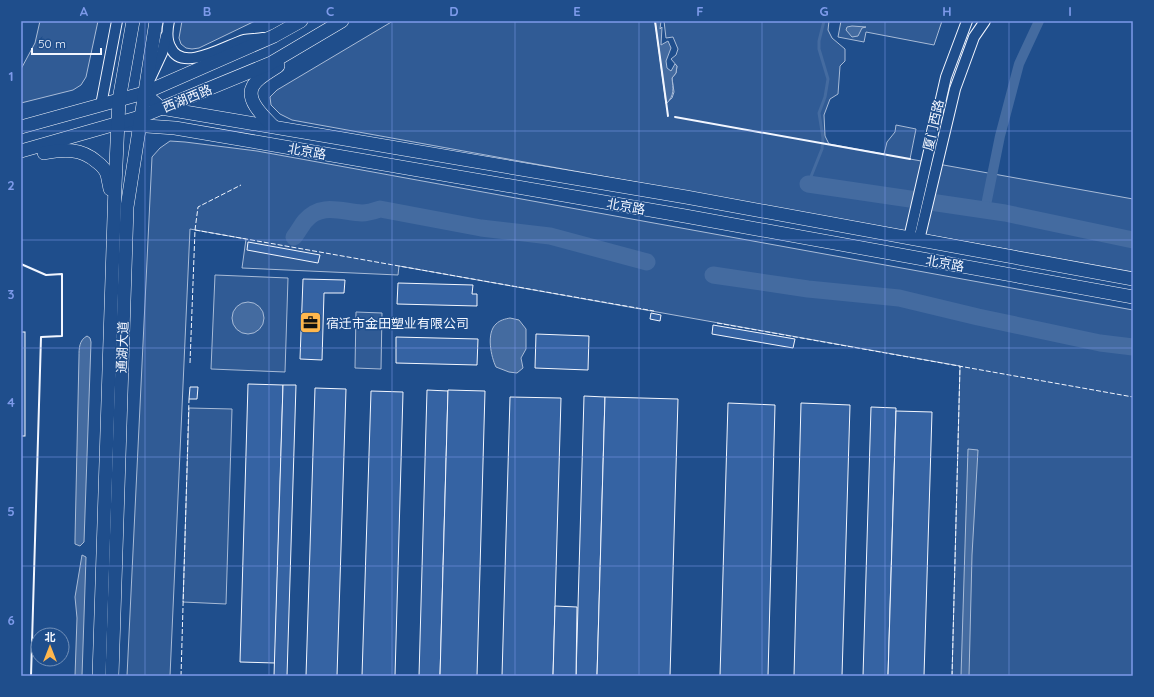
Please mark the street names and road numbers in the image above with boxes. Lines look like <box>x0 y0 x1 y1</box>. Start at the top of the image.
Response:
street label: 西湖西路 <box>160 81 214 115</box>
street label: 厦门西路 <box>919 98 947 152</box>
street label: 北京路 <box>286 140 328 162</box>
street label: 北京路 <box>605 195 647 217</box>
street label: 北京路 <box>924 252 966 274</box>
street label: 通湖大道 <box>113 321 131 373</box>

